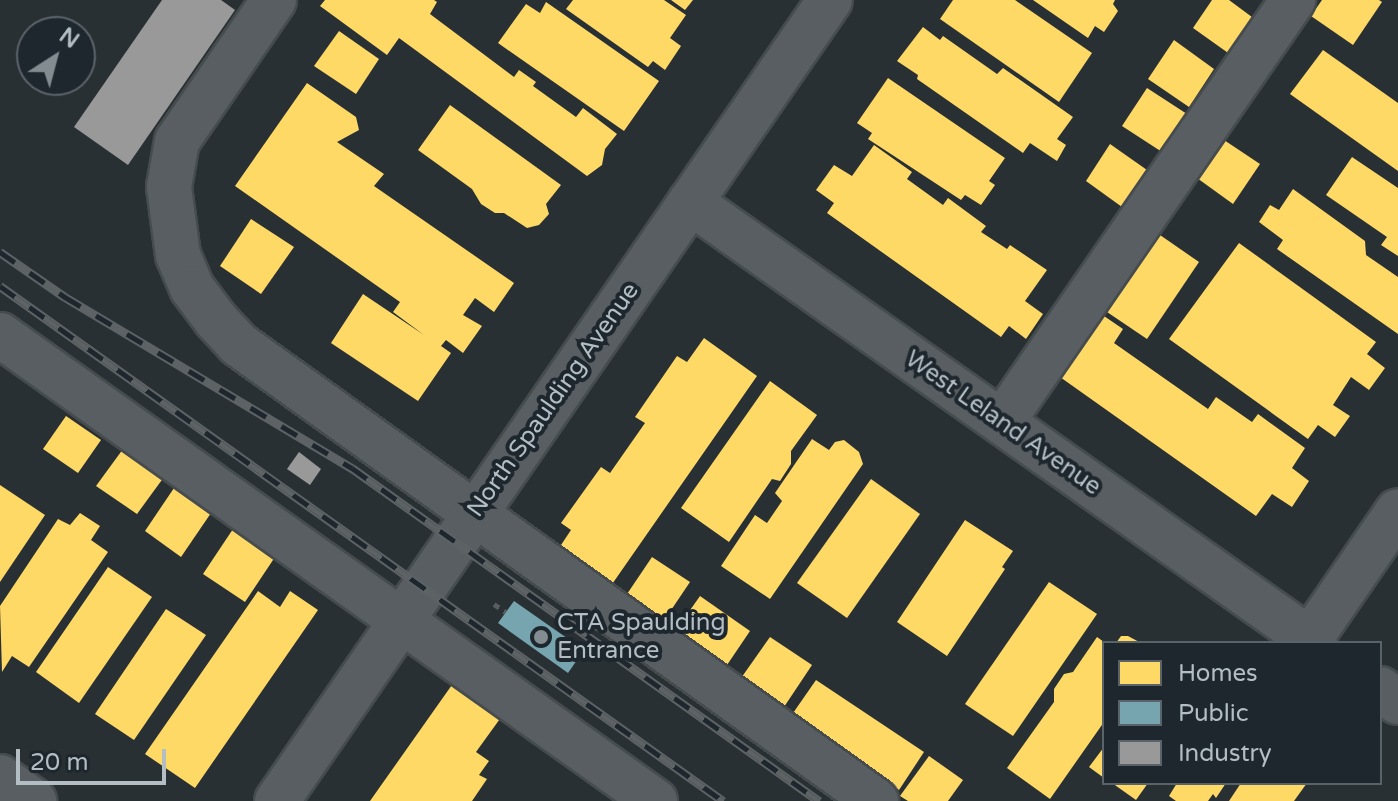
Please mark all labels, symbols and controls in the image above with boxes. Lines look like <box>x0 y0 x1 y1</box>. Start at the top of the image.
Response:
north arrow <box>16 16 96 96</box>
text: N <box>54 22 84 54</box>
street label: North Spaulding Avenue <box>461 277 645 523</box>
street label: West Leland Avenue <box>900 345 1106 501</box>
place label: CTA Spaulding Entrance <box>557 609 726 665</box>
marker: CTA Spaulding Entrance <box>532 628 550 646</box>
legend <box>1102 641 1382 785</box>
text: Homes <box>1178 659 1258 688</box>
text: Public <box>1178 699 1248 728</box>
scale bar <box>20 733 170 783</box>
text: Industry <box>1178 739 1272 768</box>
text: 20 m <box>30 748 88 777</box>

